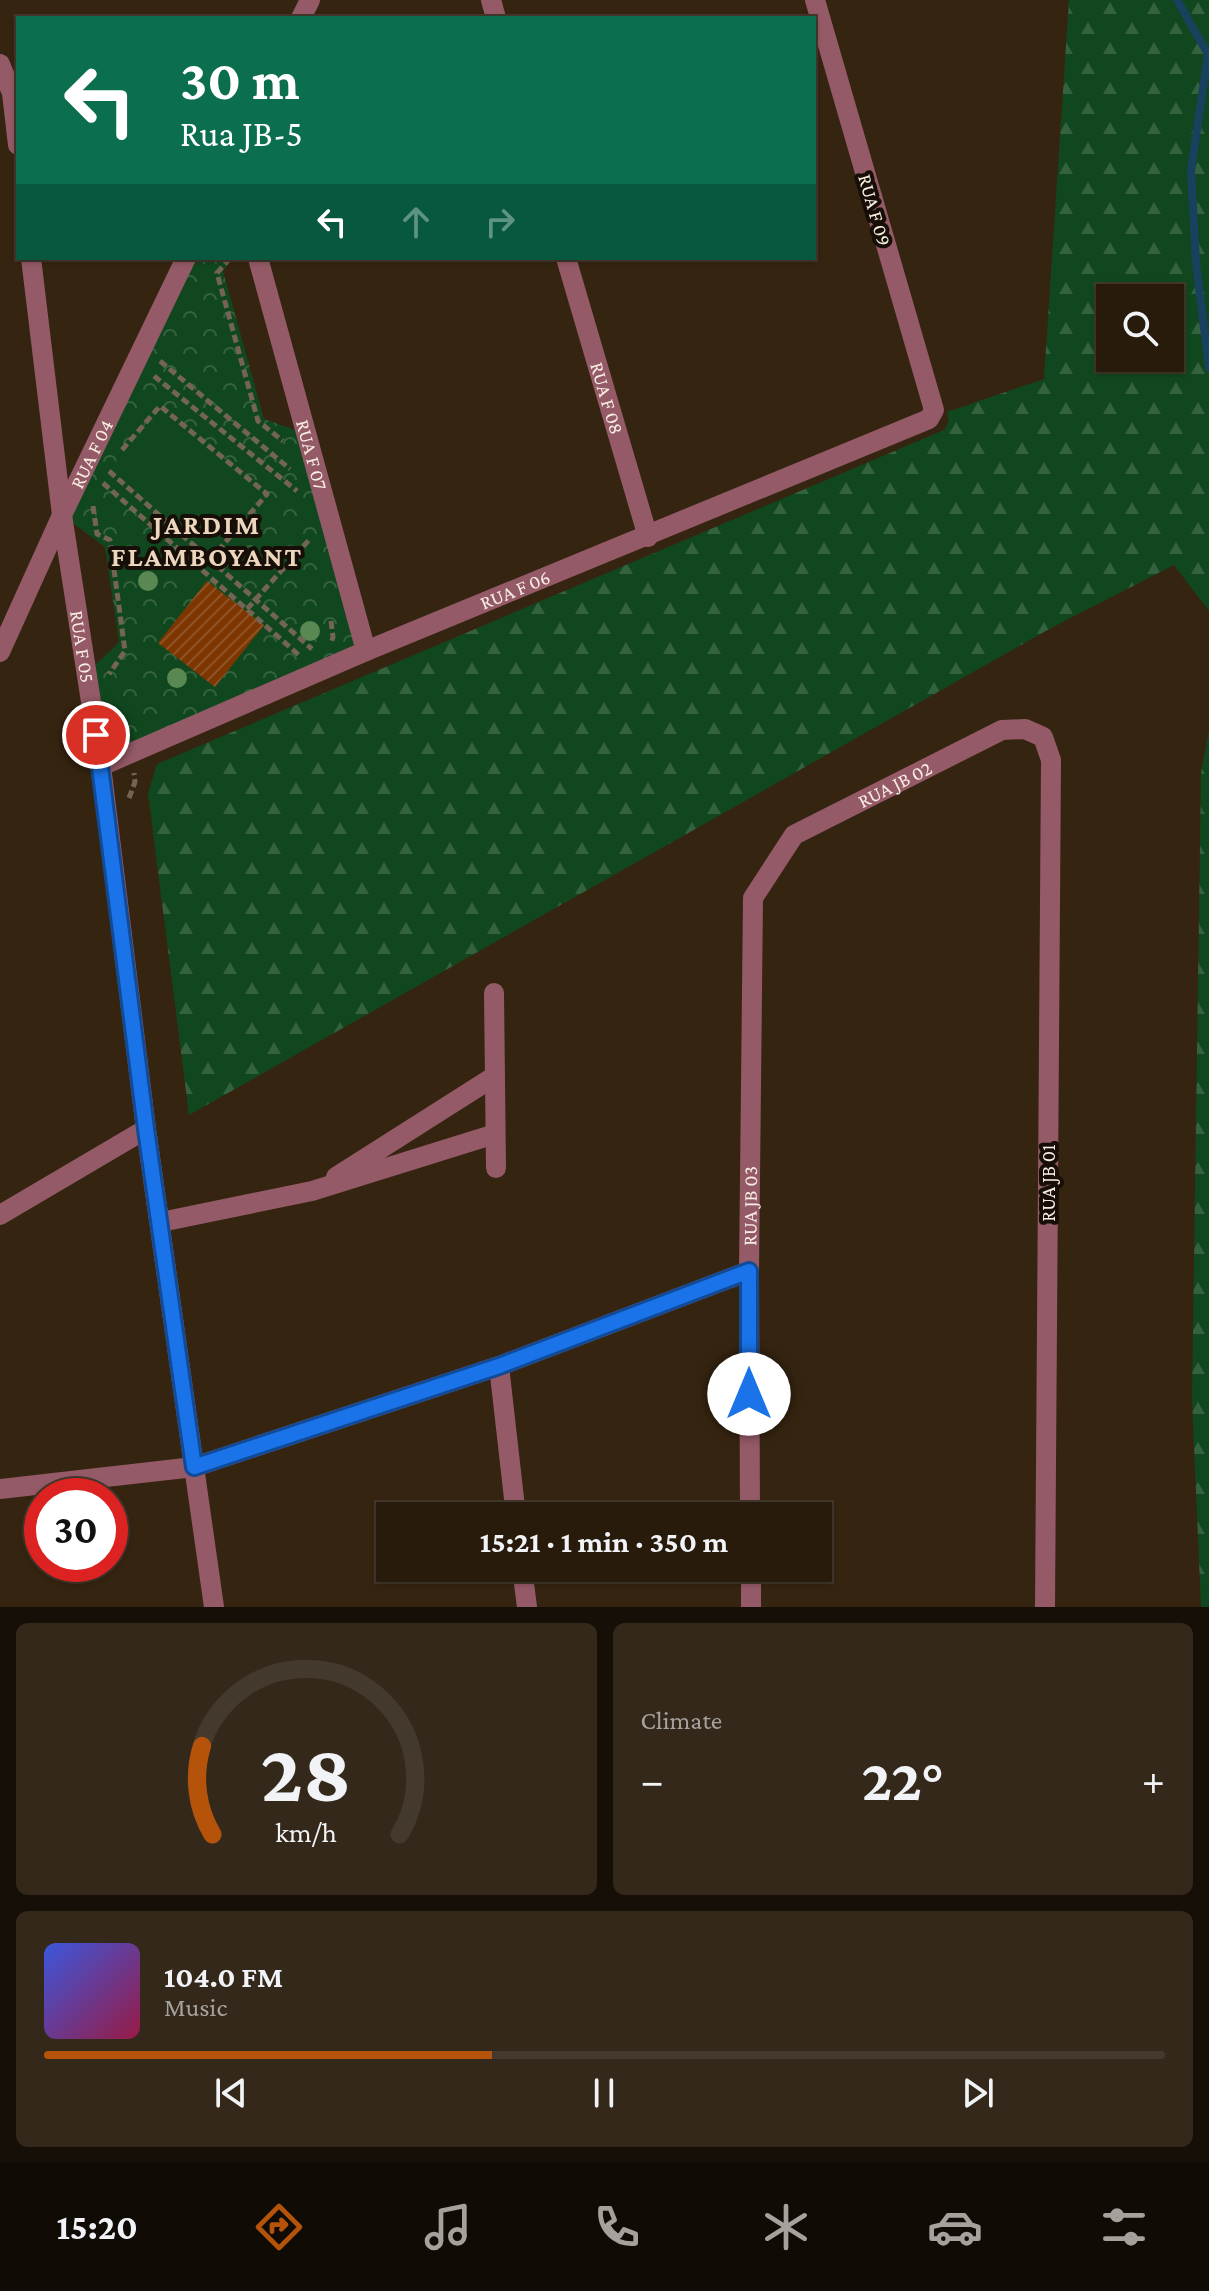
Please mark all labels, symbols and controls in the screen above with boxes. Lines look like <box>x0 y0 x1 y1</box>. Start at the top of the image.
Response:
icon: left <box>48 48 152 152</box>
text: 30 m <box>180 49 300 111</box>
text: Rua JB-5 <box>180 114 303 154</box>
street label: RUA F 09 <box>854 172 896 248</box>
icon: left <box>310 200 354 244</box>
icon: ahead <box>394 200 438 244</box>
icon: right <box>478 200 522 244</box>
map controls <box>1096 284 1184 372</box>
button: search <box>1096 284 1184 372</box>
street label: RUA F 08 <box>586 359 628 437</box>
street label: RUA F 04 <box>65 416 117 492</box>
street label: RUA F 07 <box>292 417 332 492</box>
district label: JARDIM FLAMBOYANT <box>111 509 303 572</box>
street label: RUA F 06 <box>477 565 553 614</box>
street label: RUA F 05 <box>66 609 99 684</box>
pin <box>62 701 130 769</box>
icon: arrive <box>74 713 118 757</box>
street label: RUA JB 02 <box>854 756 935 812</box>
street label: RUA JB 01 <box>1037 1144 1060 1222</box>
street label: RUA JB 03 <box>738 1166 762 1246</box>
position arrow <box>707 1352 791 1436</box>
speed limit sign: 30 <box>24 1478 128 1582</box>
text: 15:21 · 1 min · 350 m <box>480 1525 728 1558</box>
text: Climate <box>641 1706 722 1735</box>
text: 28 <box>261 1726 352 1819</box>
text: 22° <box>861 1746 944 1813</box>
text: − <box>641 1756 664 1804</box>
text: + <box>1142 1756 1165 1804</box>
text: km/h <box>275 1816 337 1848</box>
text: 104.0 FM <box>164 1960 283 1993</box>
text: Music <box>164 1993 227 2022</box>
icon: previous <box>209 2071 253 2115</box>
icon: pause <box>582 2071 626 2115</box>
icon: next <box>956 2071 1000 2115</box>
icon: directions <box>251 2199 307 2255</box>
icon: music <box>420 2199 476 2255</box>
icon: phone <box>589 2199 645 2255</box>
icon: climate <box>758 2199 814 2255</box>
icon: car <box>927 2199 983 2255</box>
icon: filters <box>1096 2199 1152 2255</box>
text: 15:20 <box>57 2207 138 2247</box>

